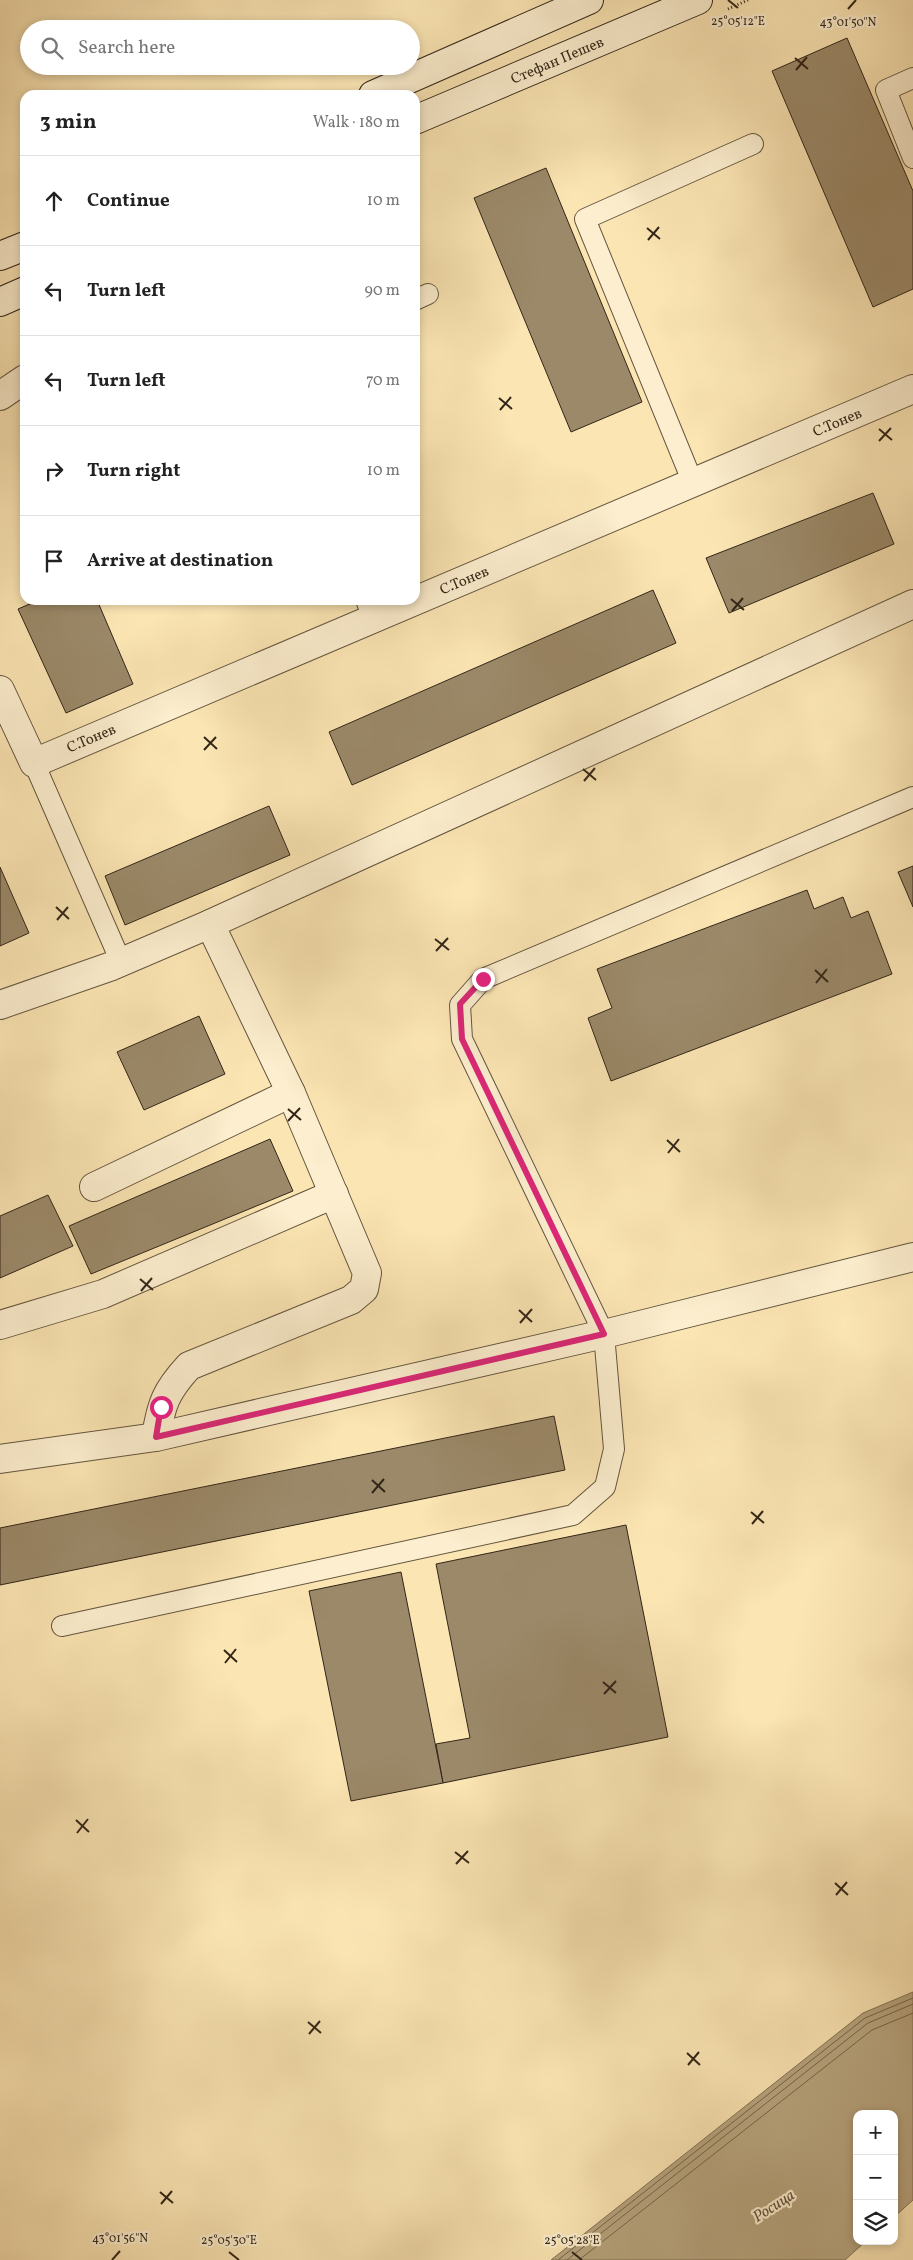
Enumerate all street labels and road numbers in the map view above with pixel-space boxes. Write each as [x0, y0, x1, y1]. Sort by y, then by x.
street label: Стефан Пешев [508, 32, 607, 90]
street label: С.Тонев [810, 404, 865, 443]
street label: С.Тонев [437, 562, 492, 601]
street label: С.Тонев [64, 720, 119, 759]

